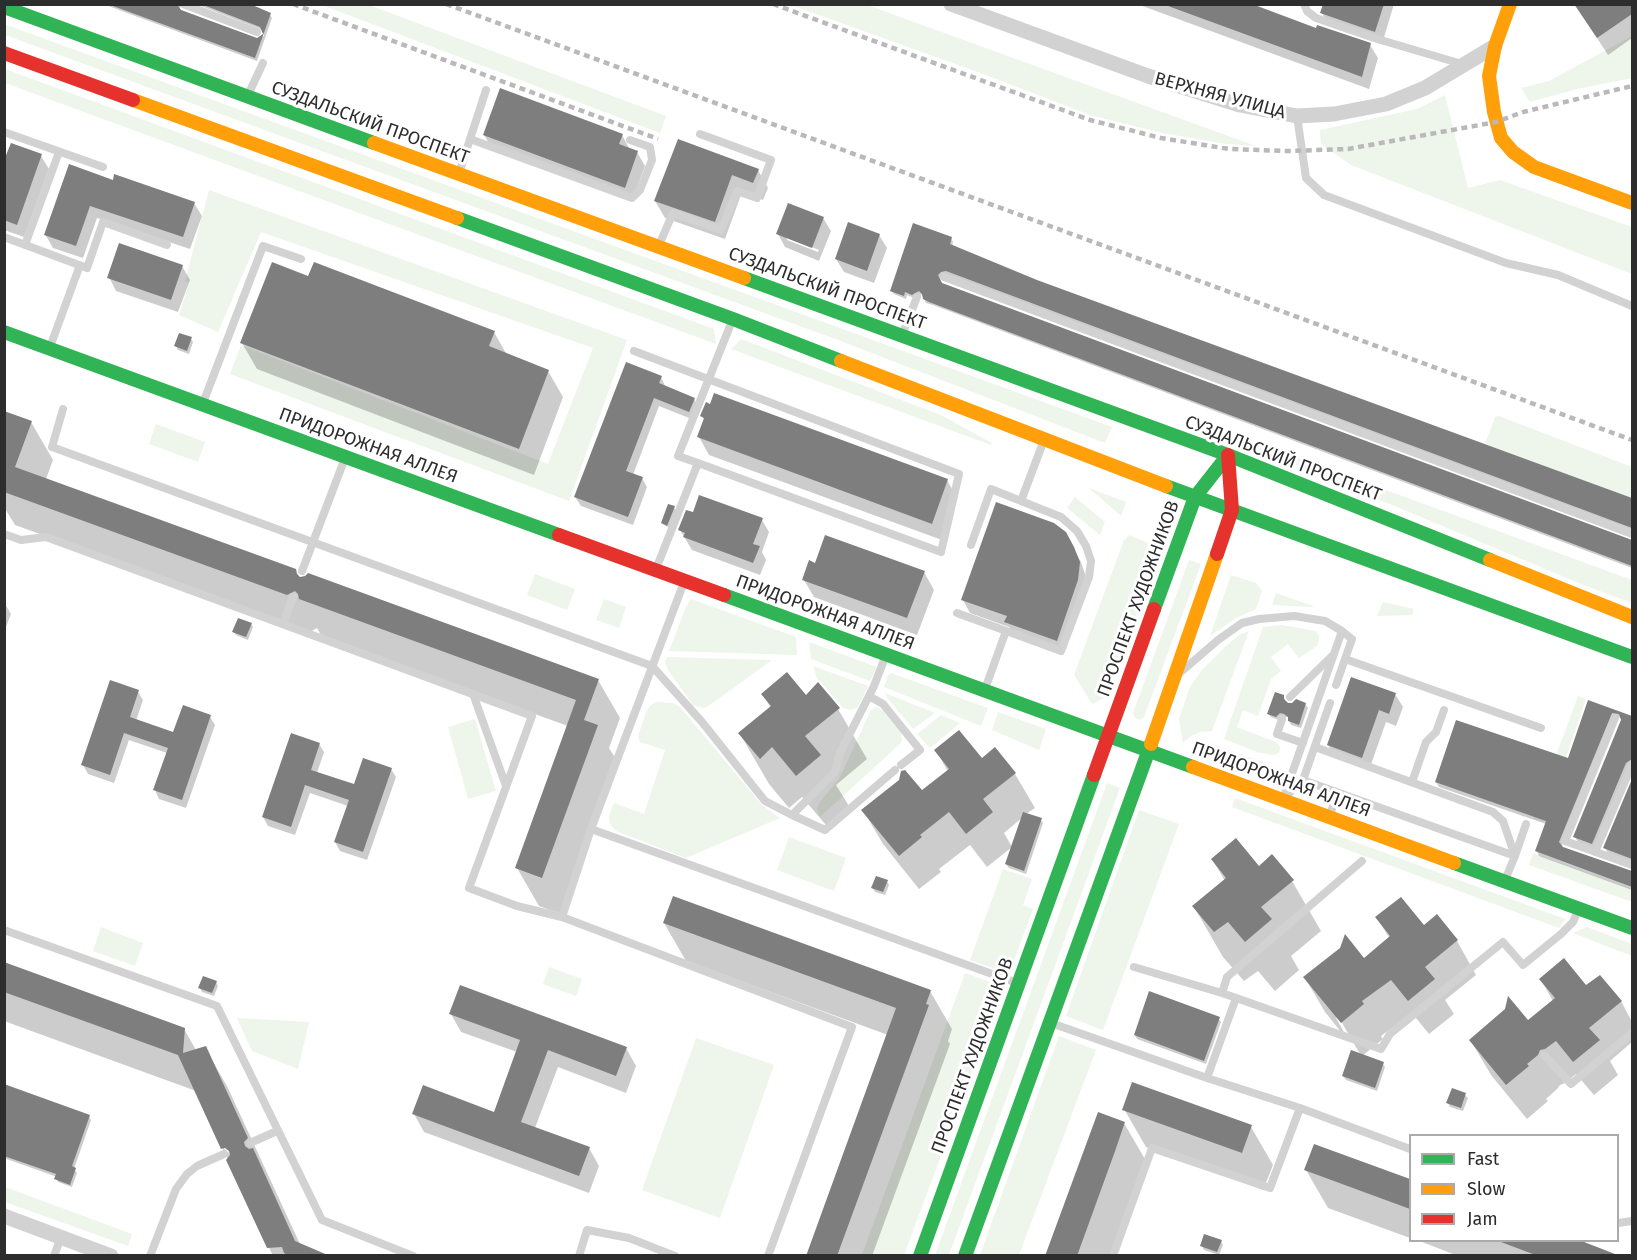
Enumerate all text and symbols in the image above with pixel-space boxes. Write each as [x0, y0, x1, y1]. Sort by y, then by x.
street label: ВЕРХНЯЯ УЛИЦА [1152, 68, 1288, 124]
street label: СУЗДАЛЬСКИЙ ПРОСПЕКТ [268, 77, 472, 169]
street label: СУЗДАЛЬСКИЙ ПРОСПЕКТ [725, 243, 929, 335]
street label: ПРИДОРОЖНАЯ АЛЛЕЯ [276, 404, 460, 488]
street label: СУЗДАЛЬСКИЙ ПРОСПЕКТ [1182, 411, 1384, 507]
street label: ПРОСПЕКТ ХУДОЖНИКОВ [1093, 498, 1185, 700]
street label: ПРИДОРОЖНАЯ АЛЛЕЯ [733, 571, 917, 655]
street label: ПРИДОРОЖНАЯ АЛЛЕЯ [1189, 738, 1373, 822]
street label: ПРОСПЕКТ ХУДОЖНИКОВ [927, 955, 1019, 1157]
legend [1409, 1134, 1619, 1242]
text: Fast [1467, 1148, 1499, 1170]
text: Slow [1467, 1178, 1505, 1200]
text: Jam [1467, 1208, 1498, 1230]

